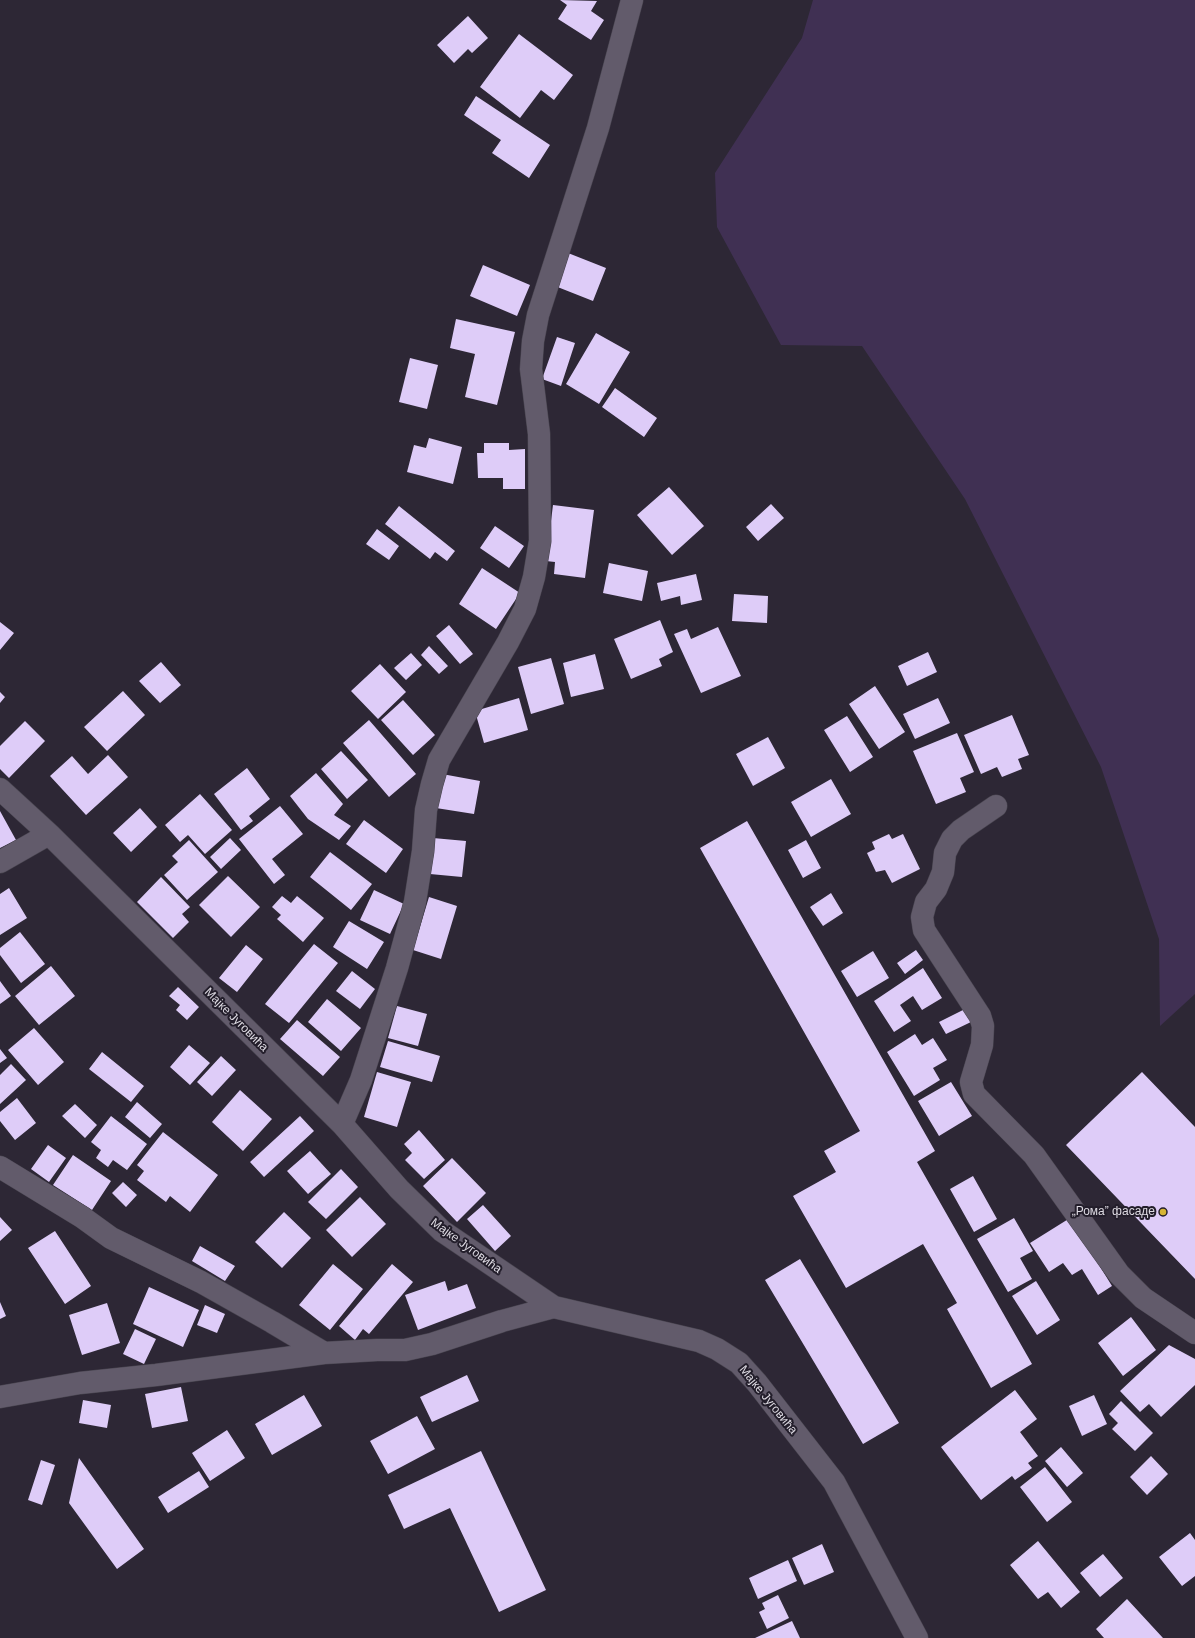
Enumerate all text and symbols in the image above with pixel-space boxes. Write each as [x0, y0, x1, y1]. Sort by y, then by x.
street label: Мајке Југовића [201, 985, 271, 1055]
place label: „Рома” фасаде [1072, 1205, 1155, 1219]
marker: „Рома” фасаде [1158, 1207, 1168, 1217]
street label: Мајке Југовића [428, 1215, 504, 1277]
street label: Мајке Југовића [736, 1363, 800, 1437]

